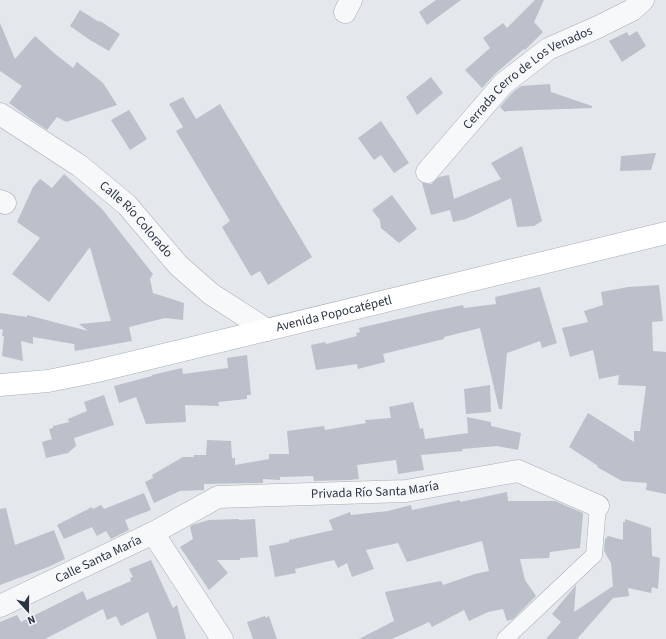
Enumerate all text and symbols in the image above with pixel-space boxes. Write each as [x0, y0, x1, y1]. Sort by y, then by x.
street label: Cerrada Cerro de Los Venados [459, 21, 596, 133]
street label: Calle Río Colorado [96, 177, 177, 261]
street label: Avenida Popocatépetl [274, 291, 394, 336]
street label: Privada Río Santa María [311, 476, 440, 503]
street label: Calle Santa María [52, 531, 145, 587]
north arrow [8, 591, 48, 631]
text: N [25, 612, 38, 628]

